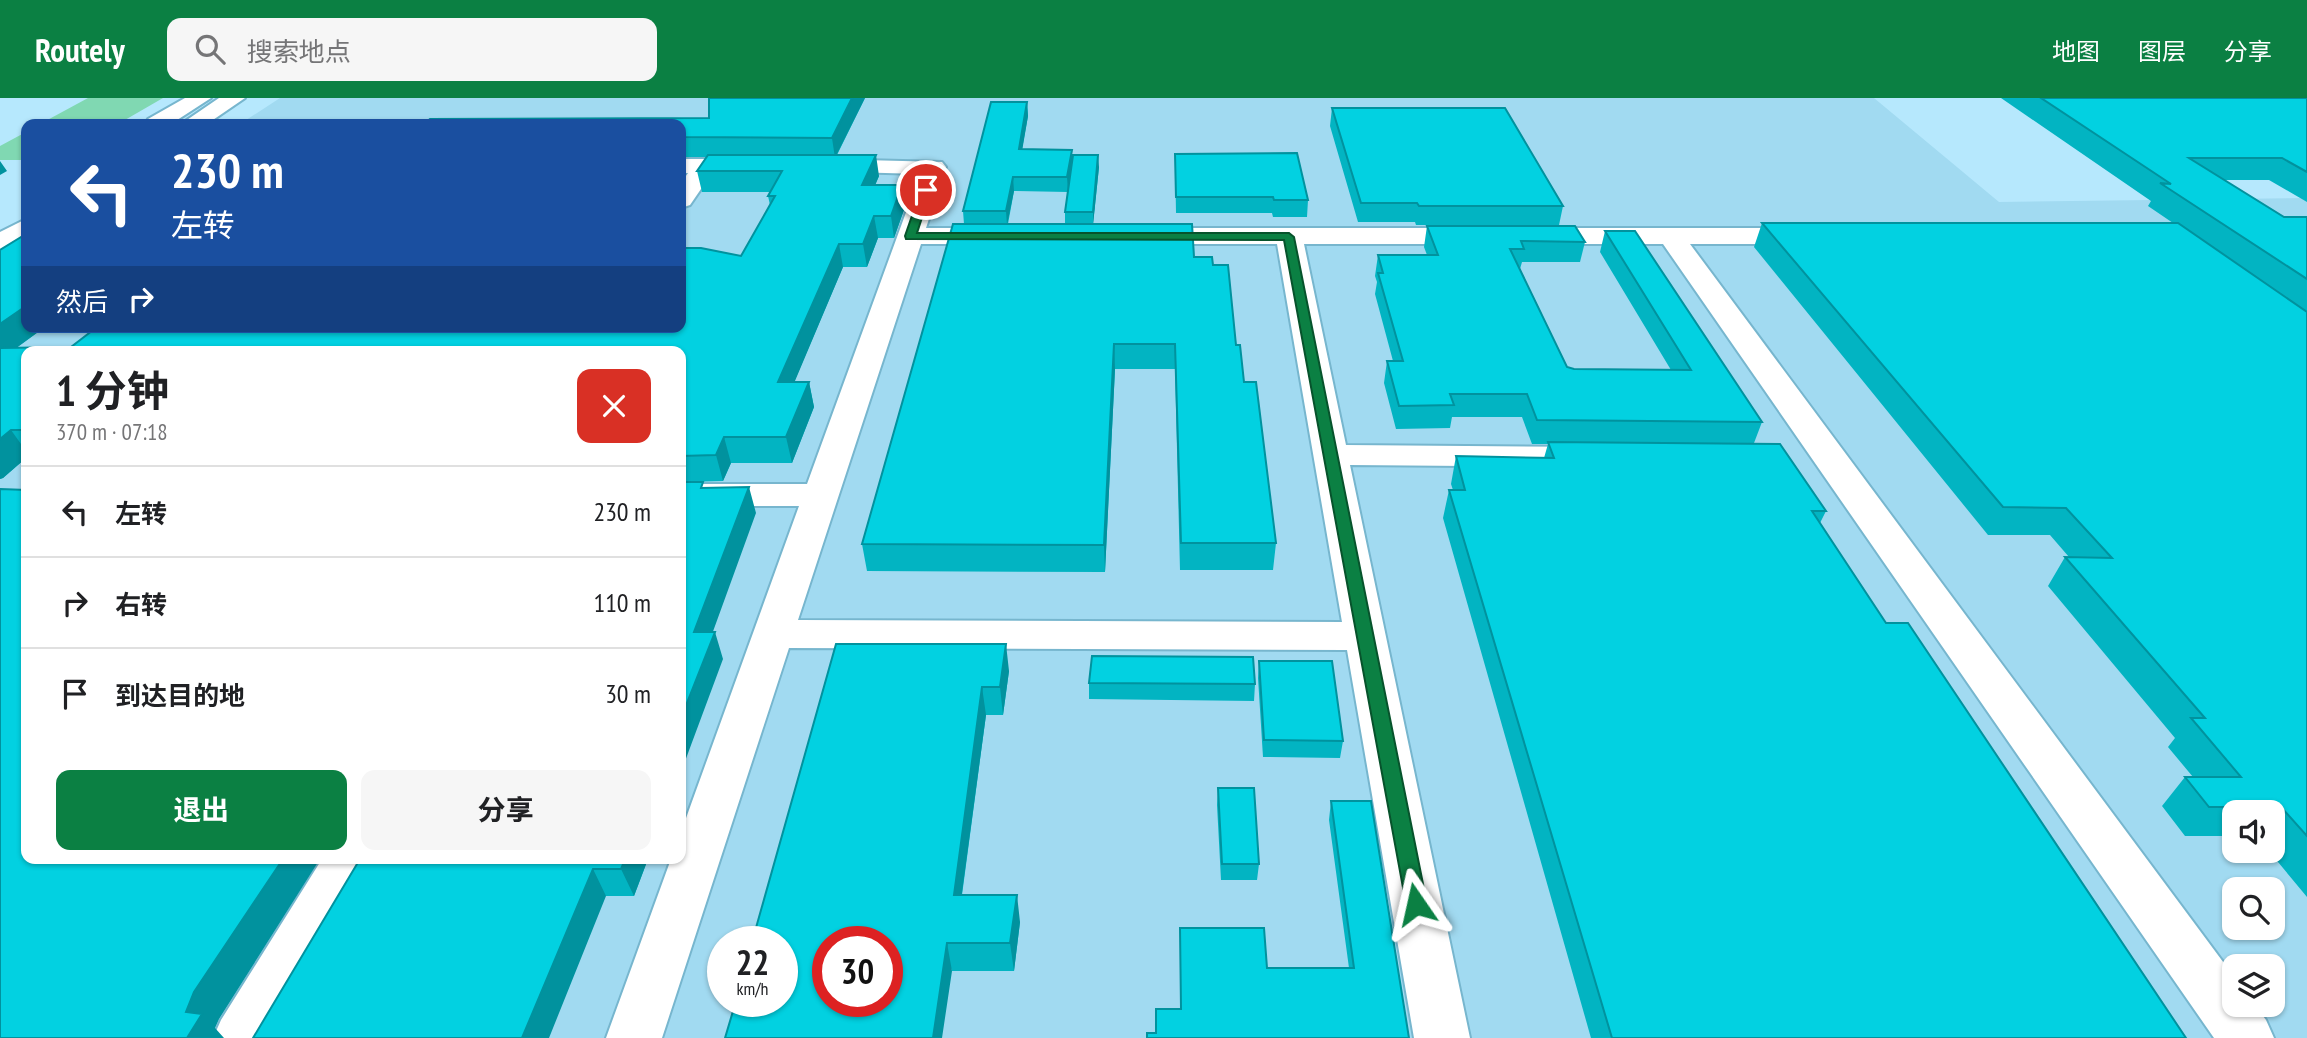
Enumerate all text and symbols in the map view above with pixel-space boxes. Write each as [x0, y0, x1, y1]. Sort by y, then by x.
search box [167, 18, 657, 81]
text: Routely [35, 28, 125, 71]
icon: search [191, 30, 229, 68]
text: 搜索地点 [247, 35, 351, 68]
text: 地图 [2052, 36, 2100, 67]
text: 图层 [2138, 36, 2186, 67]
text: 分享 [2224, 36, 2272, 67]
text: 230 m [171, 138, 284, 202]
icon: left [56, 147, 147, 238]
pin [896, 160, 956, 220]
icon: arrive [907, 171, 945, 209]
text: 左转 [171, 204, 235, 246]
icon: right [122, 280, 160, 318]
text: 然后 [56, 285, 108, 318]
text: 1 分钟 [56, 363, 169, 418]
button: close [577, 369, 651, 443]
text: 370 m · 07:18 [56, 417, 168, 446]
icon: left [56, 493, 94, 531]
text: 230 m [593, 495, 651, 528]
text: 左转 [115, 497, 167, 530]
icon: right [56, 584, 94, 622]
text: 110 m [593, 586, 651, 619]
text: 右转 [115, 588, 167, 621]
icon: arrive [56, 675, 94, 713]
text: 30 m [605, 677, 651, 710]
text: 到达目的地 [115, 679, 245, 712]
button: 退出 [56, 770, 347, 850]
button: 分享 [361, 770, 651, 850]
map controls [2222, 800, 2285, 1017]
button: sound [2222, 800, 2285, 863]
position arrow [1379, 867, 1453, 941]
button: search [2222, 877, 2285, 940]
speed limit sign: 30 [812, 926, 903, 1017]
text: 22 [736, 939, 769, 985]
button: layers [2222, 954, 2285, 1017]
text: km/h [737, 977, 768, 1000]

